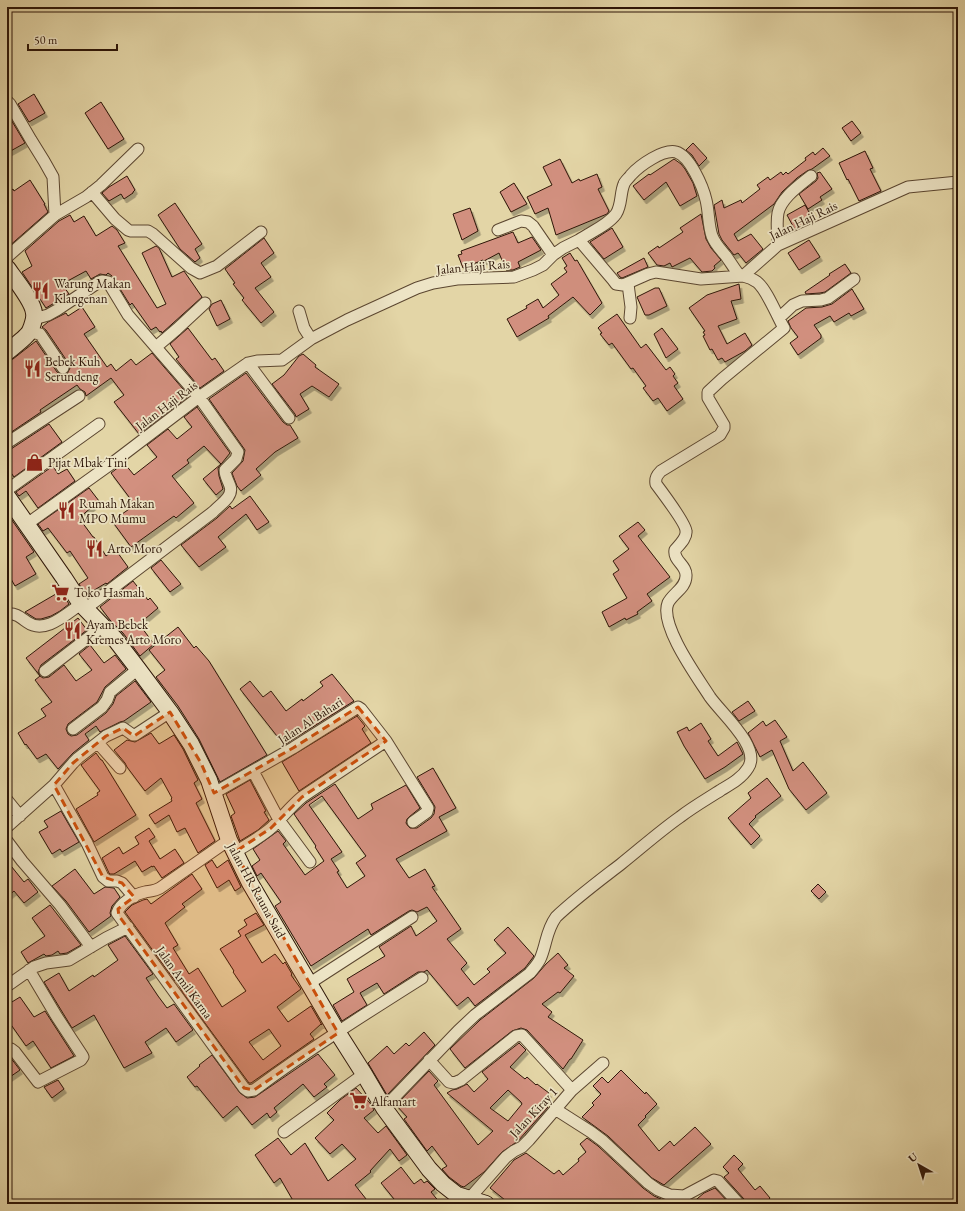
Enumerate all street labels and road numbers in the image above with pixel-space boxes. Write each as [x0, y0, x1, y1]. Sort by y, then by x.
street label: Jalan Haji Rais [766, 197, 840, 245]
street label: Jalan Haji Rais [435, 255, 510, 278]
street label: Jalan Haji Rais [131, 376, 201, 435]
street label: Jalan Al Bahari [274, 693, 346, 748]
street label: Jalan HR Rauna Said [223, 839, 290, 941]
street label: Jalan Amil Karna [152, 942, 217, 1023]
street label: Jalan Kiray 1 [505, 1083, 561, 1142]

